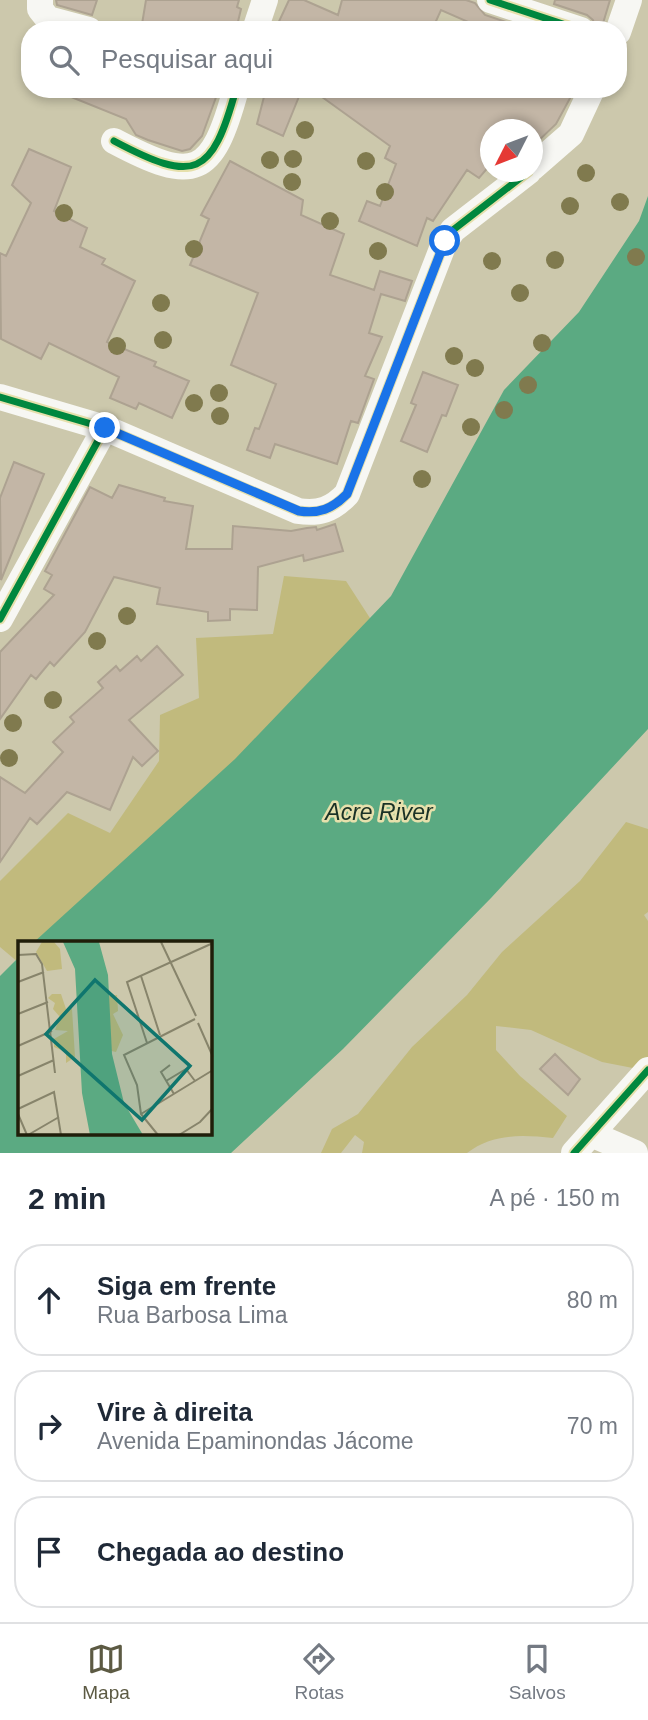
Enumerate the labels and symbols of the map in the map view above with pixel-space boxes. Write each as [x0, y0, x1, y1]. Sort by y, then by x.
north arrow [480, 119, 543, 182]
route start [429, 225, 460, 256]
route end [89, 412, 120, 443]
water label: Acre River [323, 799, 434, 825]
inset map [18, 941, 212, 1136]

